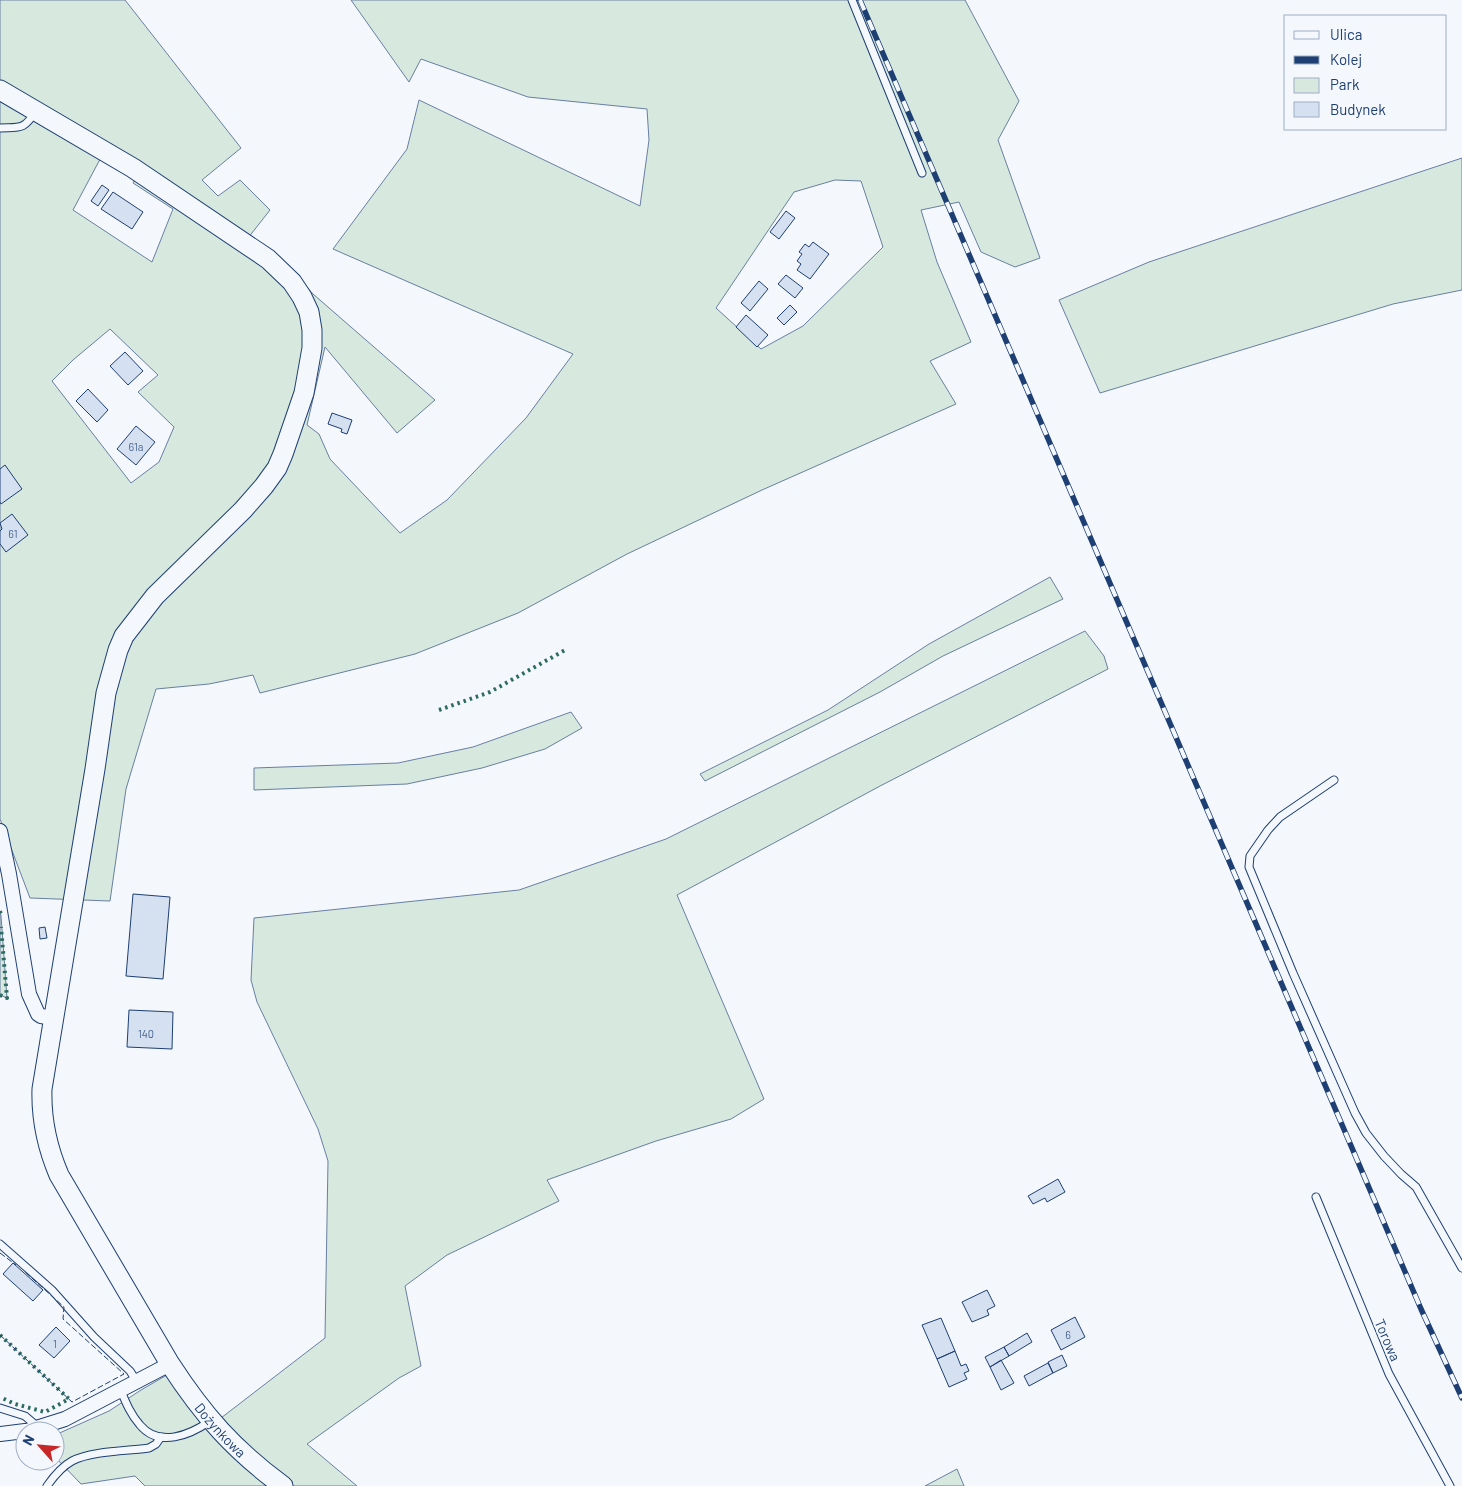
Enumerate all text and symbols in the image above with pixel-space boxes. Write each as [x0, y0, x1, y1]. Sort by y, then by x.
legend [1284, 15, 1447, 130]
text: Ulica [1330, 25, 1362, 43]
text: Kolej [1330, 50, 1362, 68]
text: Park [1330, 75, 1360, 93]
text: Budynek [1330, 100, 1386, 118]
house number: 61a [129, 440, 143, 453]
house number: 61 [8, 527, 18, 540]
house number: 140 [138, 1027, 154, 1040]
street label: Torowa [1372, 1316, 1404, 1364]
house number: 6 [1065, 1328, 1071, 1341]
house number: 1 [53, 1337, 57, 1350]
street label: Dożynkowa [192, 1399, 250, 1460]
north arrow [15, 1421, 65, 1471]
text: N [18, 1432, 38, 1448]

